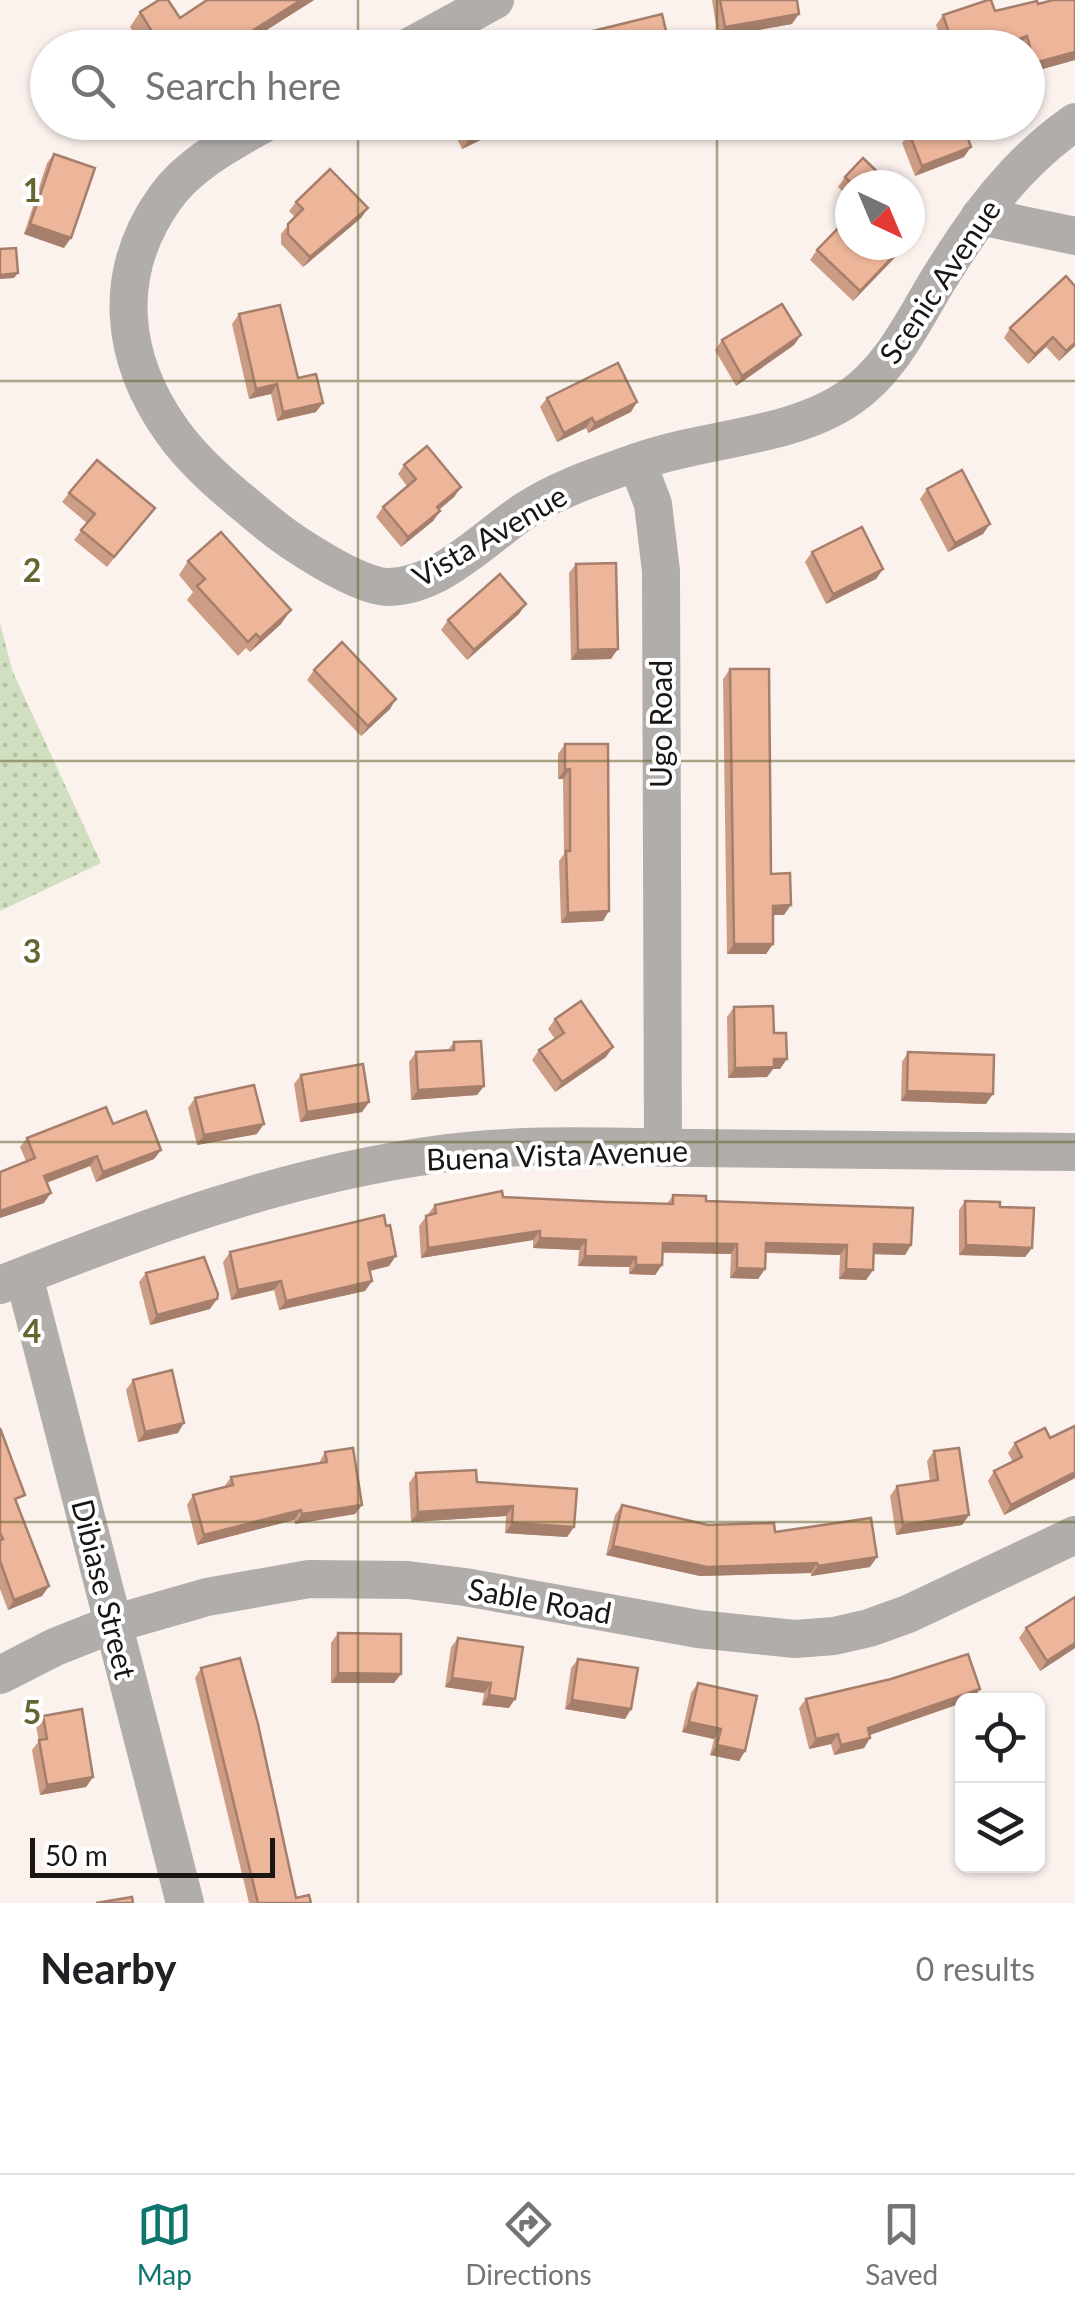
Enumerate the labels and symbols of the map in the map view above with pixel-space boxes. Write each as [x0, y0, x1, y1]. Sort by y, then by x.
text: 1 [23, 170, 41, 209]
north arrow [835, 170, 925, 260]
street label: Scenic Avenue [871, 192, 1007, 370]
street label: Vista Avenue [405, 476, 573, 594]
text: 2 [23, 550, 41, 589]
street label: Ugo Road [642, 660, 678, 788]
text: 3 [23, 931, 41, 970]
street label: Buena Vista Avenue [425, 1131, 689, 1177]
text: 4 [23, 1311, 41, 1350]
street label: Dibiase Street [65, 1495, 145, 1683]
street label: Sable Road [466, 1570, 614, 1630]
text: 5 [23, 1692, 41, 1731]
scale bar [30, 1833, 275, 1878]

